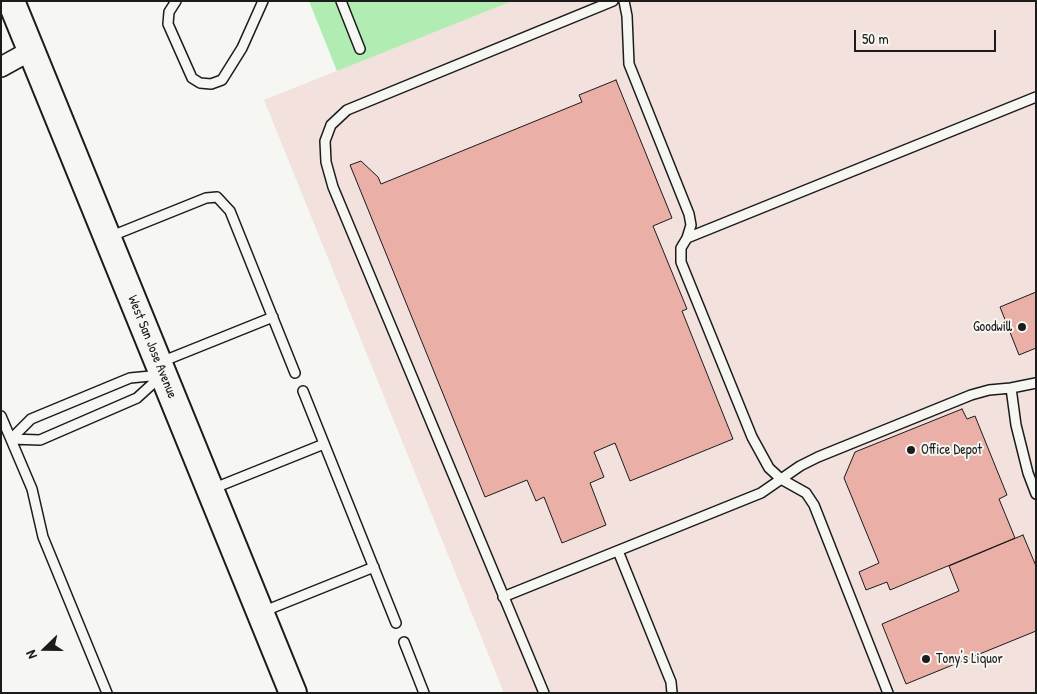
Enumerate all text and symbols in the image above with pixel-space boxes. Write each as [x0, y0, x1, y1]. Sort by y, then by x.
scale bar [857, 20, 1000, 52]
text: 50 m [862, 28, 889, 49]
street label: West San Jose Avenue [124, 293, 180, 401]
place label: Goodwill [973, 319, 1012, 335]
marker: Goodwill [1016, 321, 1028, 333]
place label: Office Depot [921, 442, 982, 458]
marker: Office Depot [905, 444, 917, 456]
north arrow [20, 624, 70, 674]
text: N [20, 648, 41, 662]
place label: Tony's Liquor [936, 651, 1003, 667]
marker: Tony's Liquor [920, 653, 932, 665]

